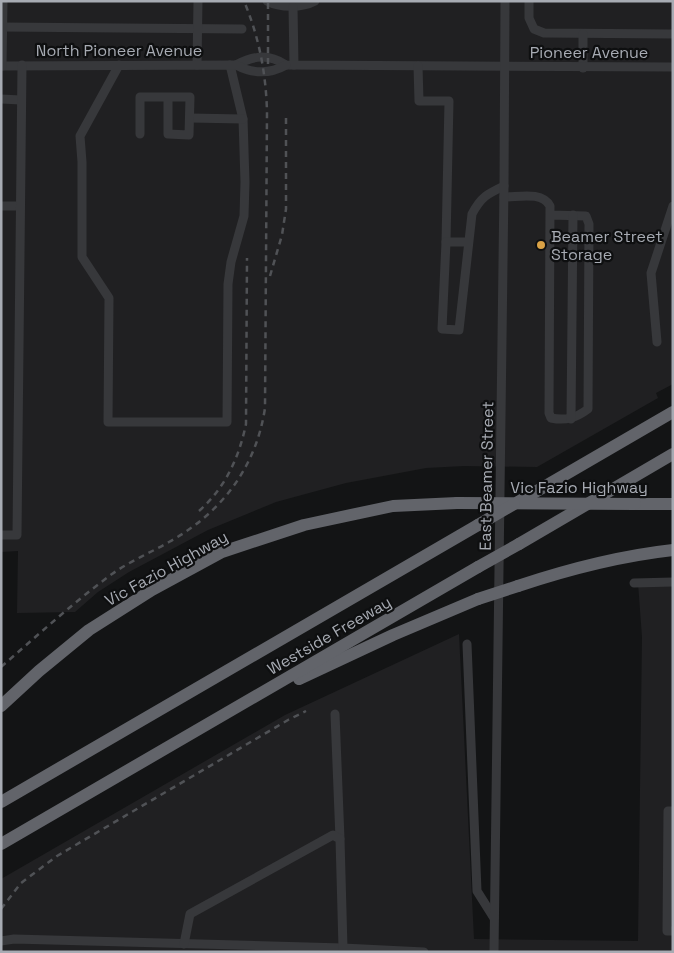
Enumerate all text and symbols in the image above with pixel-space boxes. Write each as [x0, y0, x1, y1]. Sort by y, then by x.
street label: North Pioneer Avenue [36, 40, 202, 61]
street label: Pioneer Avenue [530, 42, 648, 63]
place label: Beamer Street Storage [551, 226, 663, 265]
marker: Beamer Street Storage [535, 239, 547, 251]
street label: East Beamer Street [475, 401, 498, 551]
street label: Vic Fazio Highway [510, 477, 648, 498]
street label: Vic Fazio Highway [101, 526, 231, 611]
street label: Westside Freeway [263, 591, 395, 679]

